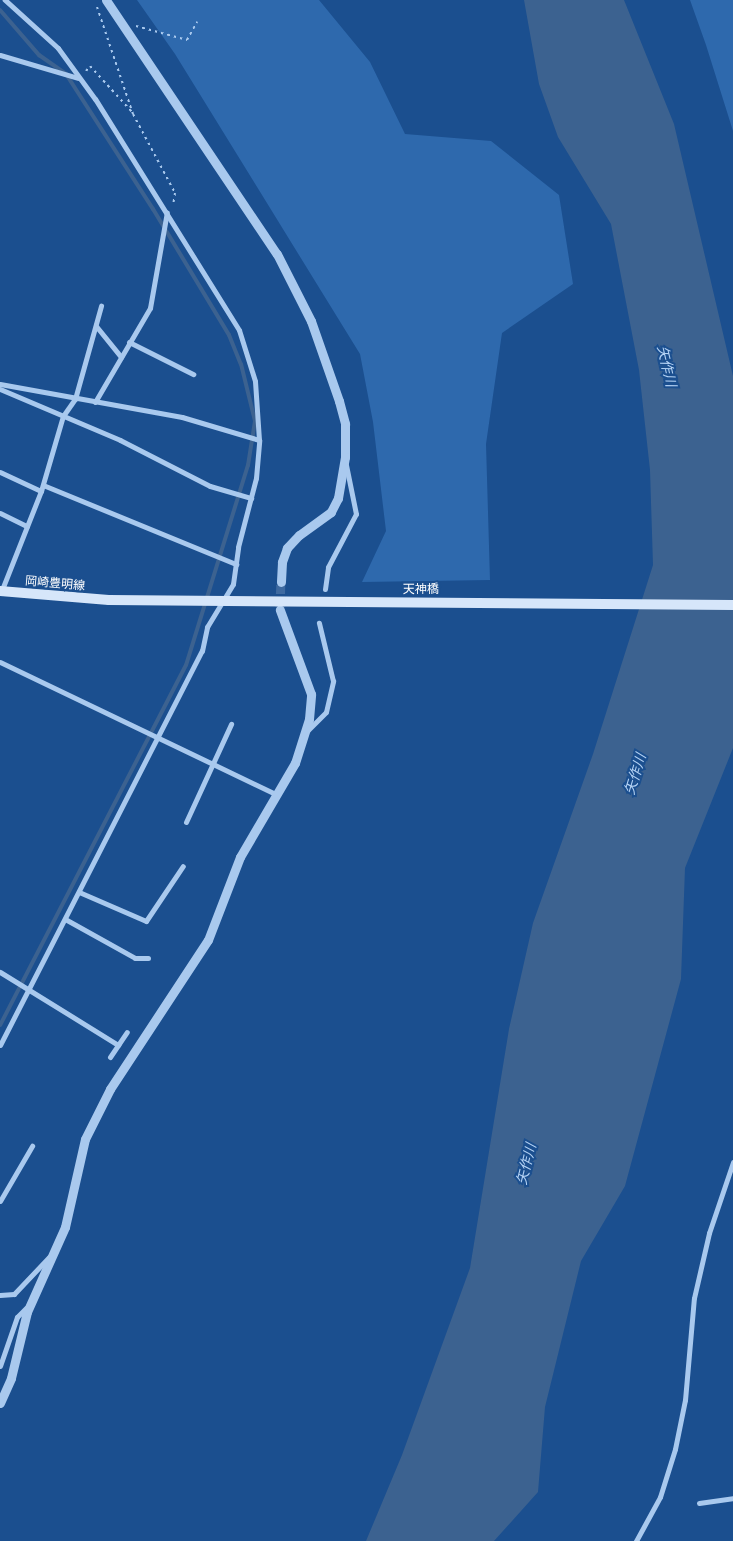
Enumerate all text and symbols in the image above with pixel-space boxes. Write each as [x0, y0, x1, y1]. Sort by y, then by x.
water label: 矢作川 [654, 344, 680, 388]
street label: 岡崎豊明線 [24, 574, 86, 594]
street label: 天神橋 [403, 583, 439, 597]
water label: 矢作川 [621, 751, 649, 797]
water label: 矢作川 [513, 1142, 539, 1186]

